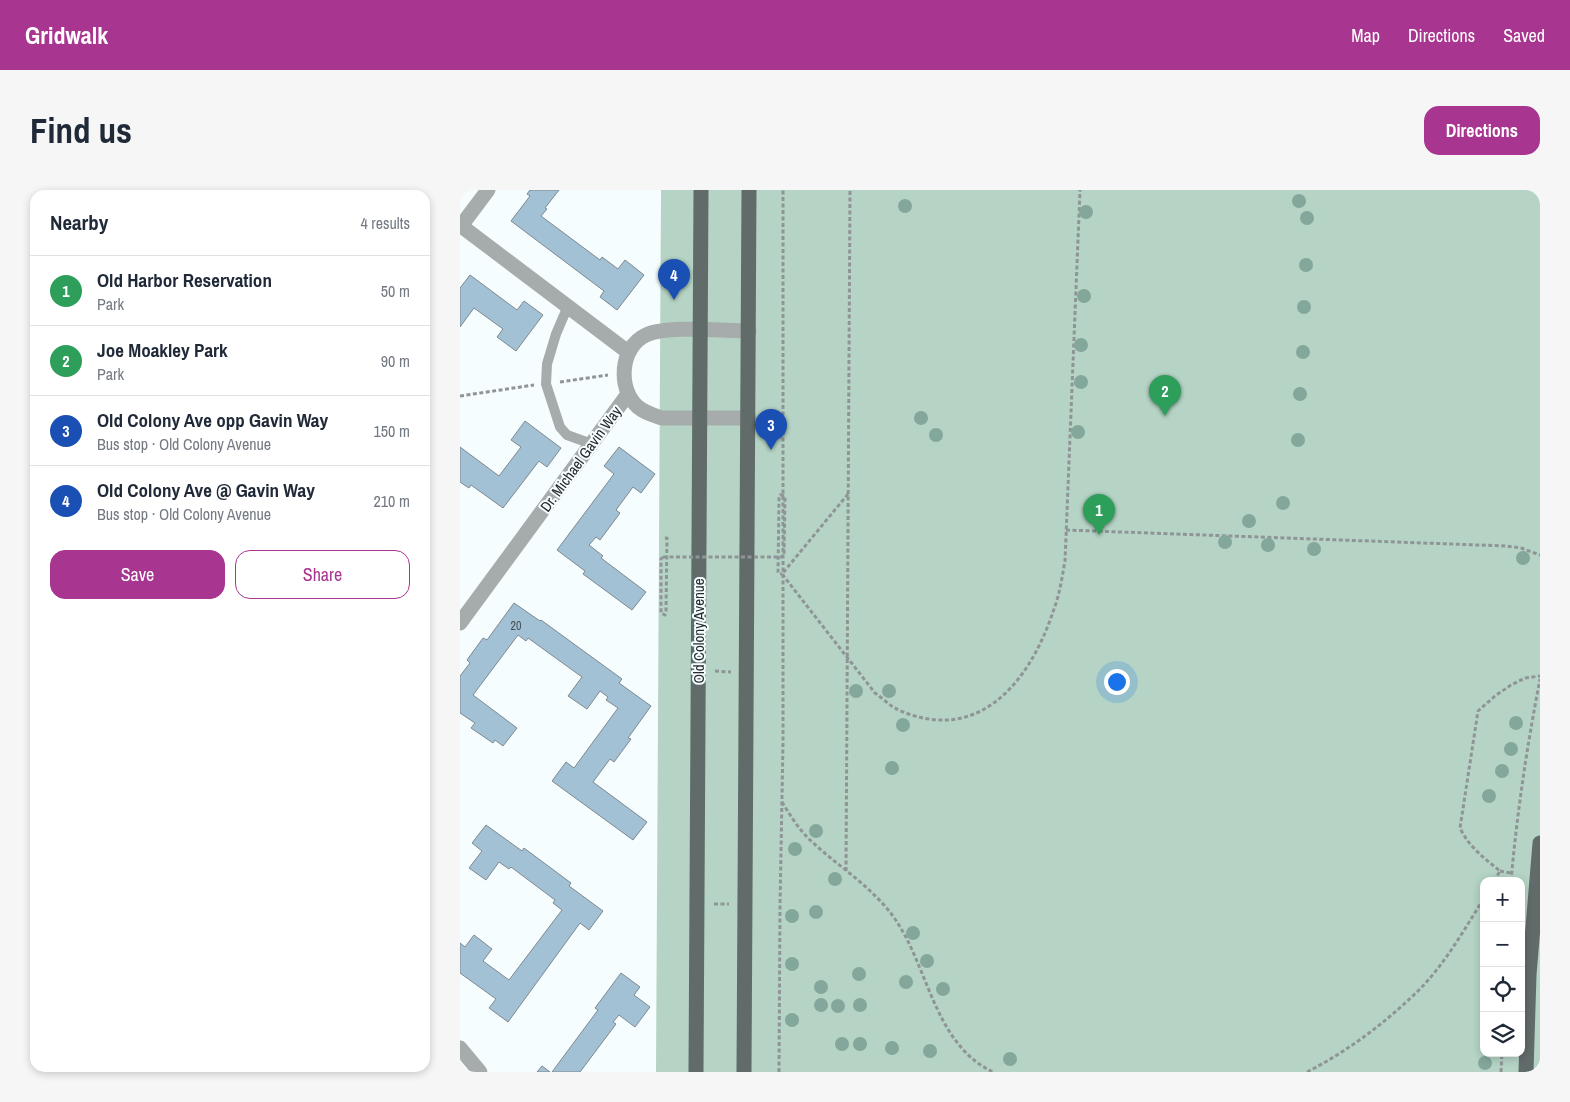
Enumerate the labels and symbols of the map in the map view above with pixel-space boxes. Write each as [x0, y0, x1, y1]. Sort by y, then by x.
pin: 4 [658, 259, 690, 300]
pin: 2 [1149, 375, 1181, 416]
street label: Dr. Michael Gavin Way [535, 401, 627, 516]
pin: 3 [755, 409, 787, 450]
pin: 1 [1083, 494, 1115, 535]
street label: Old Colony Avenue [688, 578, 709, 684]
house number: 20 [511, 618, 521, 634]
your location [1104, 669, 1130, 695]

